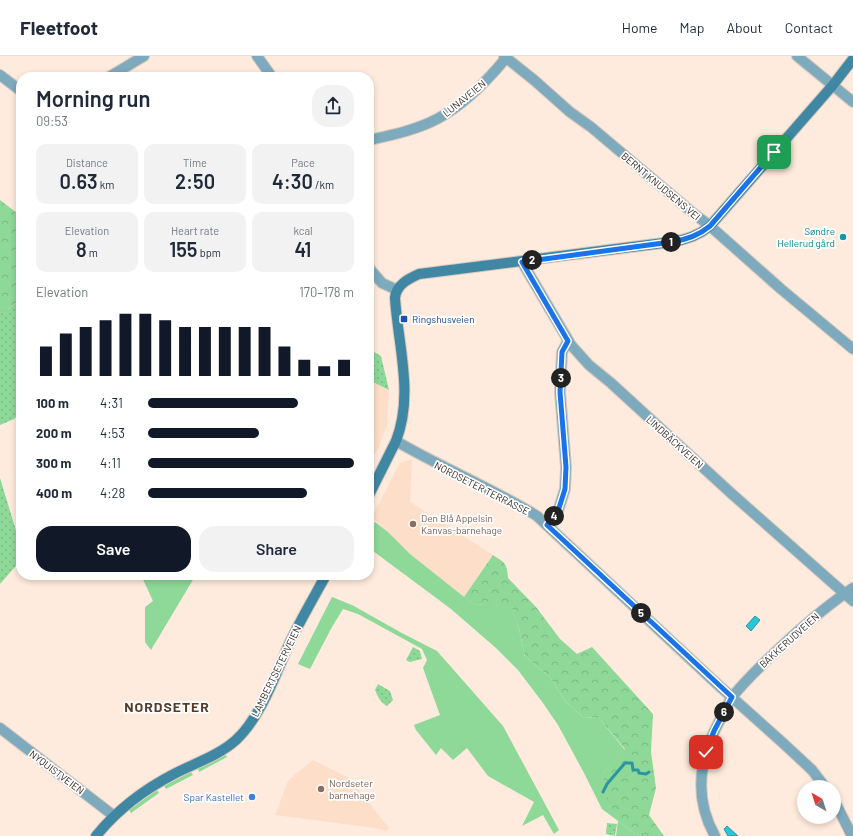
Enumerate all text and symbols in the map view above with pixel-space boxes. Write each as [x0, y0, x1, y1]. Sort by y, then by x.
text: Fleetfoot [20, 16, 98, 39]
text: Home [622, 19, 658, 36]
text: Map [680, 19, 704, 36]
text: About [726, 19, 763, 36]
text: Contact [785, 19, 833, 36]
street label: LUNAVEIEN [440, 77, 488, 119]
text: Morning run [36, 85, 150, 111]
button: share [312, 85, 354, 127]
text: 09:53 [36, 113, 68, 129]
pin [757, 135, 791, 169]
icon: arrive [763, 141, 785, 163]
street label: BERNT KNUDSENS VEI [619, 149, 703, 223]
text: Distance [66, 156, 108, 169]
text: Time [183, 156, 207, 169]
text: Pace [291, 156, 315, 169]
text: 0.63 [60, 169, 98, 193]
text: 2:50 [175, 169, 215, 193]
text: 4:30 [272, 169, 313, 193]
text: km [98, 178, 114, 191]
text: /km [313, 178, 334, 191]
text: Elevation [65, 224, 109, 237]
text: Heart rate [171, 224, 219, 237]
text: kcal [293, 224, 313, 237]
place label: Søndre Hellerud gård [777, 225, 835, 249]
pin: 1 [661, 232, 681, 252]
marker: Søndre Hellerud gård [838, 232, 848, 242]
text: 1 [669, 235, 673, 248]
text: 8 [76, 237, 87, 261]
text: 155 [169, 237, 197, 261]
text: 41 [295, 237, 311, 261]
text: m [87, 246, 98, 259]
text: bpm [197, 246, 221, 259]
pin: 2 [522, 250, 542, 270]
text: 2 [529, 253, 535, 266]
text: Elevation [36, 284, 88, 300]
text: 170–178 m [299, 284, 354, 300]
place label: Ringshusveien [412, 313, 475, 325]
marker: Ringshusveien [399, 314, 409, 324]
pin: 3 [551, 368, 571, 388]
text: 3 [558, 371, 564, 384]
text: 100 m [36, 395, 69, 411]
text: 4:31 [100, 395, 123, 411]
street label: LINDBÄCKVEIEN [644, 413, 706, 471]
text: 200 m [36, 425, 72, 441]
text: 4:53 [100, 425, 125, 441]
text: 300 m [36, 455, 71, 471]
text: 4:11 [100, 455, 121, 471]
street label: NORDSETER TERRASSE [433, 459, 531, 517]
text: 400 m [36, 485, 72, 501]
text: 4:28 [100, 485, 125, 501]
pin: 4 [544, 506, 564, 526]
text: 4 [551, 509, 557, 522]
place label: Den Blå Appelsin Kanvas-barnehage [421, 512, 502, 536]
marker: Den Blå Appelsin Kanvas-barnehage [408, 519, 418, 529]
button: Save [36, 526, 191, 572]
button: Share [199, 526, 354, 572]
pin: 5 [631, 603, 651, 623]
text: 5 [638, 606, 644, 619]
street label: BAKKERUDVEIEN [757, 610, 821, 670]
street label: LAMBERTSETERVEIEN [249, 623, 303, 719]
district label: NORDSETER [124, 698, 210, 715]
pin: 6 [714, 702, 734, 722]
text: 6 [721, 705, 727, 718]
pin [689, 735, 723, 769]
icon: check [695, 741, 717, 763]
street label: NYQUISTVEIEN [27, 747, 87, 797]
place label: Nordseter barnehage [329, 777, 375, 801]
north arrow [797, 780, 841, 824]
map controls [797, 780, 841, 824]
marker: Nordseter barnehage [316, 784, 326, 794]
place label: Spar Kastellet [184, 791, 244, 803]
marker: Spar Kastellet [247, 792, 257, 802]

